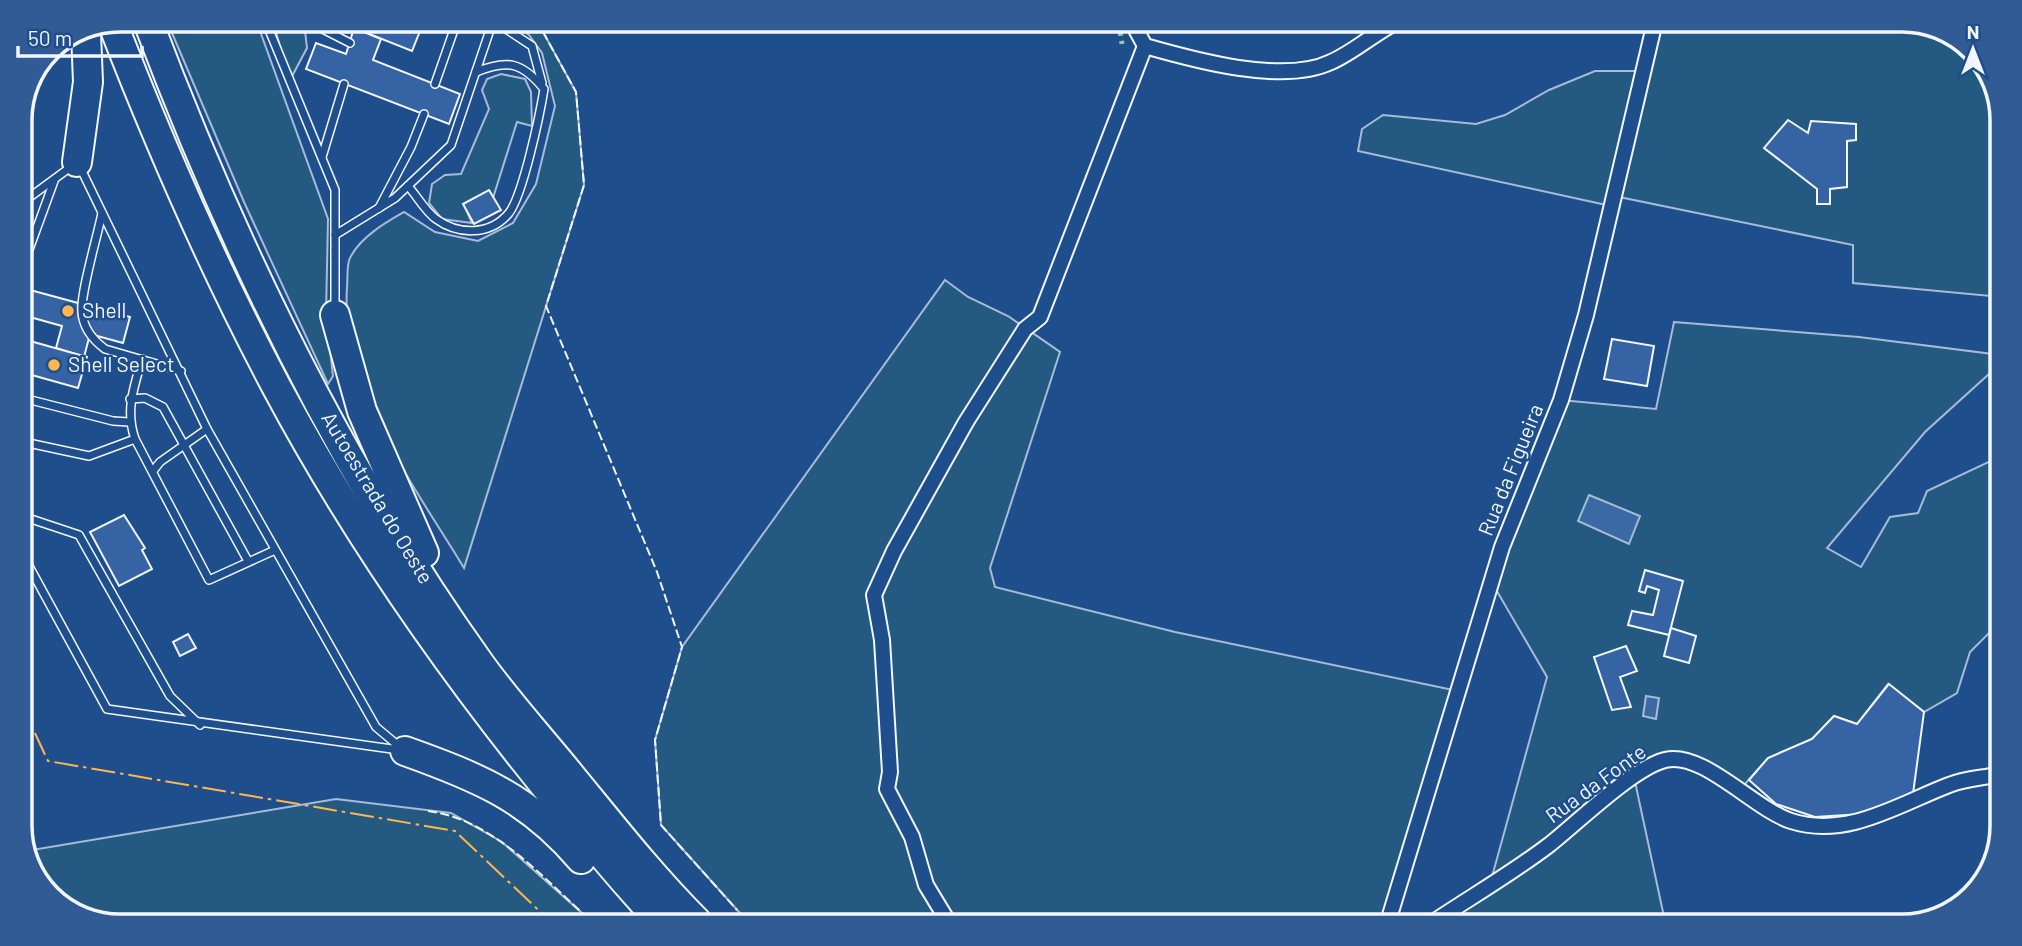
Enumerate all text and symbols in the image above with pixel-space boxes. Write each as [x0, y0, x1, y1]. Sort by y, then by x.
scale bar [18, 14, 142, 58]
north arrow [1938, 14, 2008, 84]
text: N [1967, 20, 1979, 43]
text: 50 m [28, 25, 72, 50]
place label: Shell [82, 297, 126, 322]
marker: Shell [60, 303, 76, 319]
place label: Shell Select [68, 351, 175, 376]
marker: Shell Select [46, 357, 62, 373]
street label: Rua da Figueira [1472, 400, 1547, 539]
street label: Autoestrada do Oeste [317, 407, 439, 588]
street label: Rua da Fonte [1540, 738, 1650, 828]

